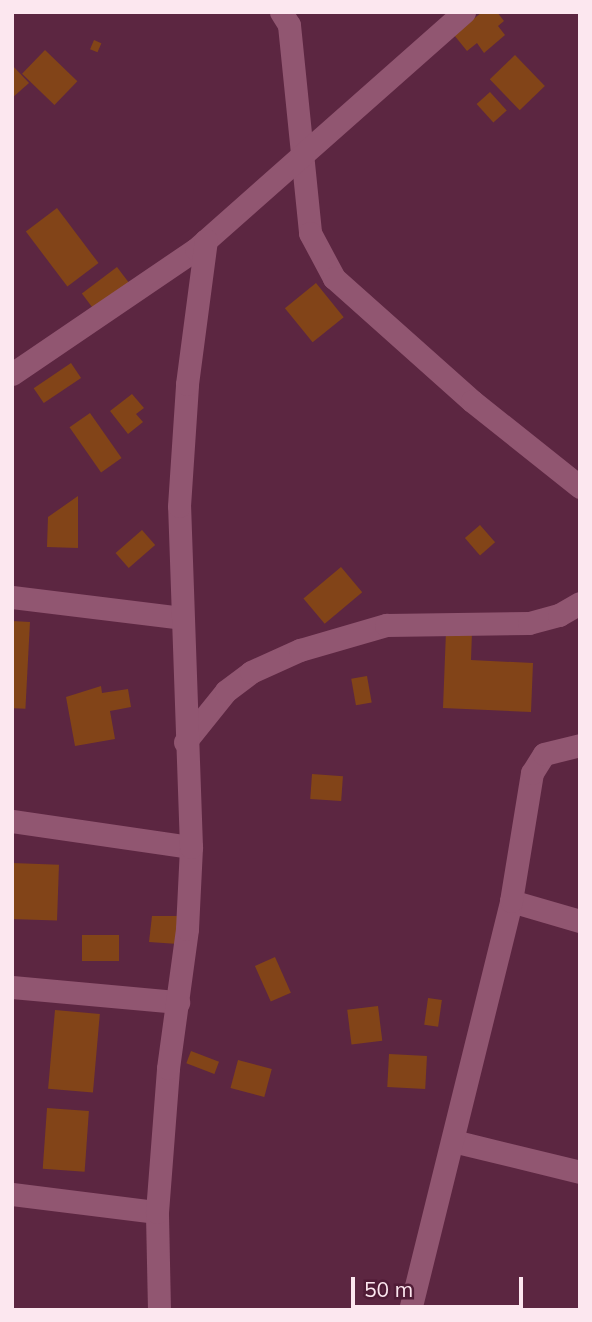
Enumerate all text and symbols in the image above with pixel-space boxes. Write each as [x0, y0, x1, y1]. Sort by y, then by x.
scale bar [354, 1262, 526, 1306]
text: 50 m [364, 1276, 413, 1302]

